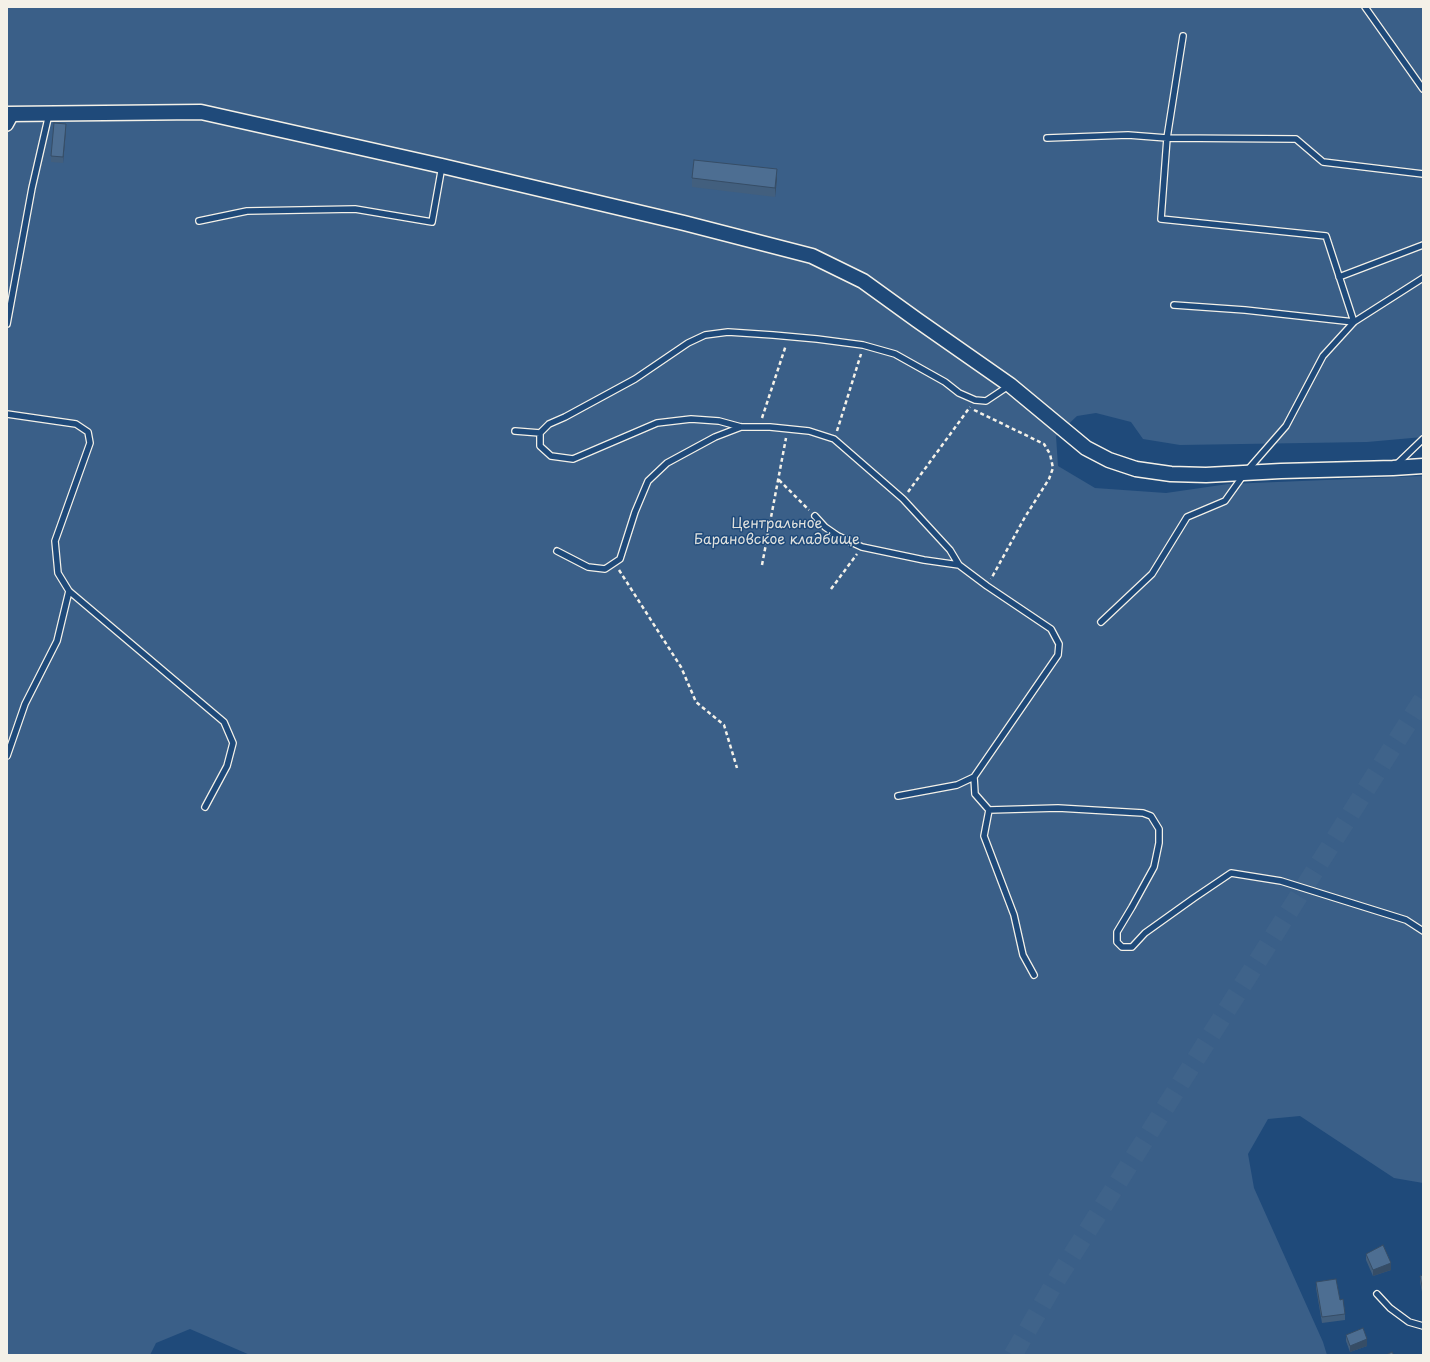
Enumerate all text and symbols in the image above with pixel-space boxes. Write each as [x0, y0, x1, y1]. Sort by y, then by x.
park label: Центральное Барановское кладбище [694, 516, 860, 548]

